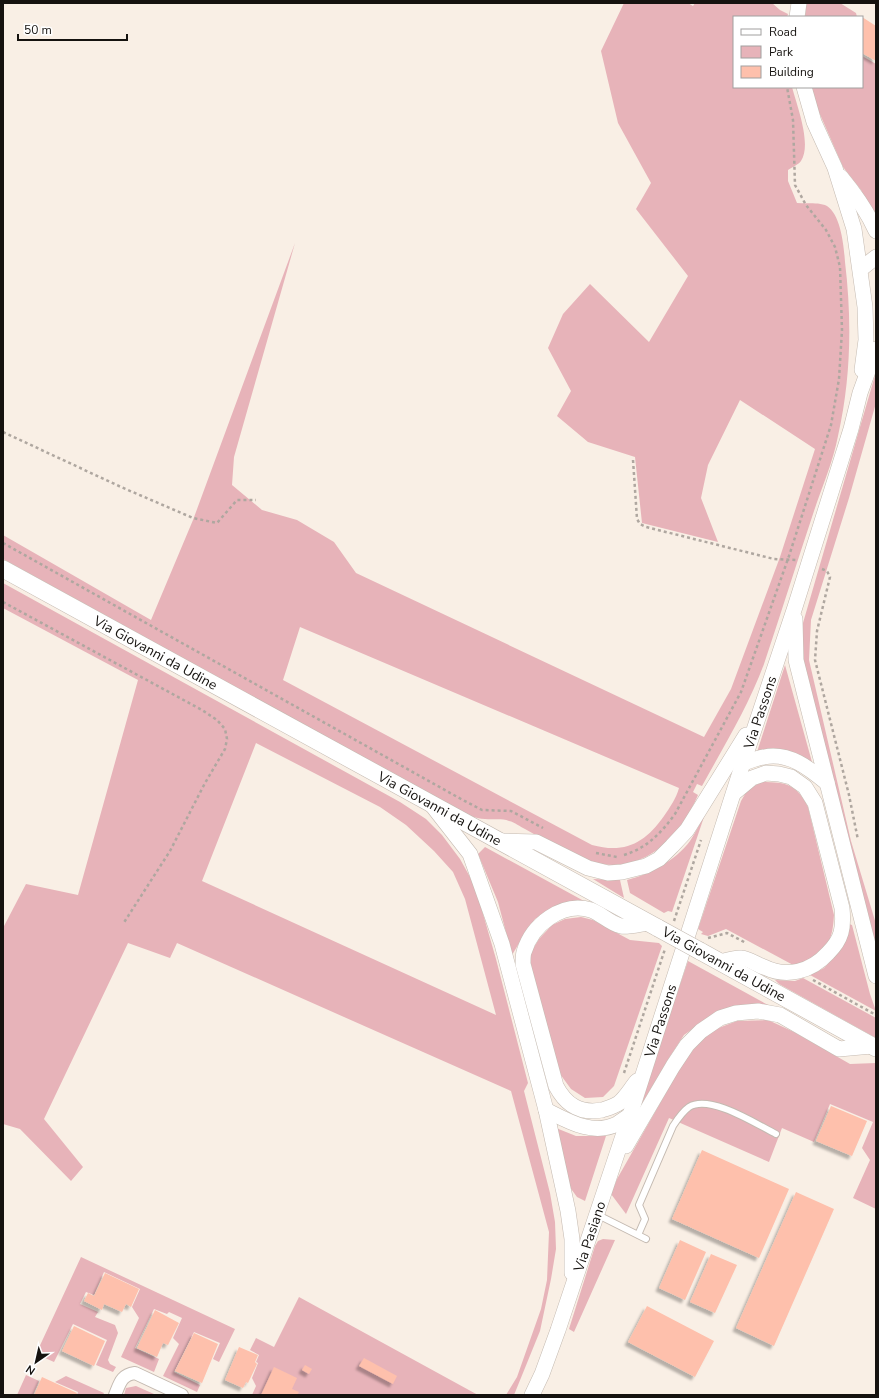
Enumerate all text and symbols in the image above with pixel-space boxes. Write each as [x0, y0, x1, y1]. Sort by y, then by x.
scale bar [18, 16, 127, 42]
legend [733, 16, 863, 88]
text: 50 m [24, 22, 52, 38]
text: Road [769, 24, 797, 40]
text: Park [769, 44, 794, 60]
text: Building [769, 64, 814, 80]
street label: Via Giovanni da Udine [89, 611, 221, 695]
street label: Via Passons [739, 673, 781, 752]
street label: Via Giovanni da Udine [373, 767, 505, 850]
street label: Via Giovanni da Udine [658, 922, 789, 1006]
street label: Via Passons [640, 981, 682, 1061]
street label: Via Pasiano [569, 1199, 611, 1275]
north arrow [16, 1342, 56, 1382]
text: N [23, 1361, 38, 1378]

